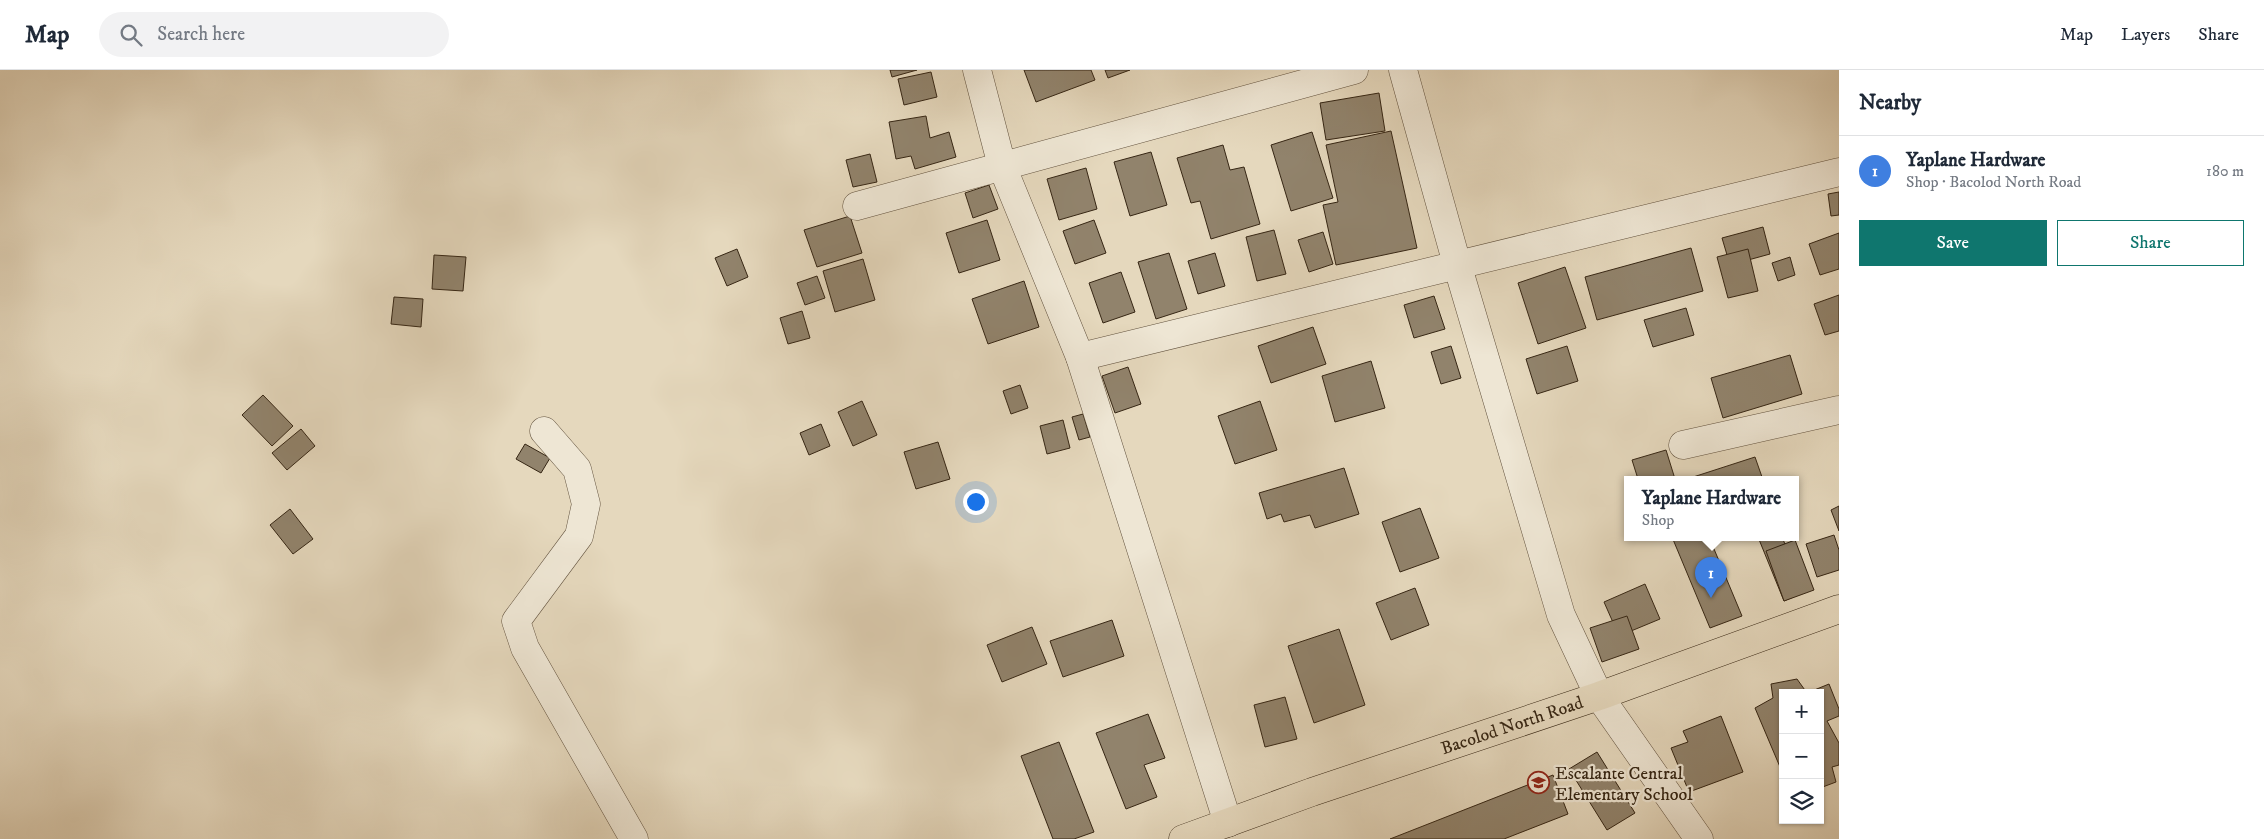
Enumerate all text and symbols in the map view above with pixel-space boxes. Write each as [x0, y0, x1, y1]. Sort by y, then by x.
search box [99, 12, 449, 57]
text: Map [25, 20, 69, 50]
icon: search [117, 21, 145, 49]
text: Search here [157, 23, 245, 46]
text: Map [2060, 24, 2093, 46]
text: Layers [2121, 24, 2170, 46]
text: Share [2198, 24, 2239, 46]
text: Nearby [1859, 90, 1921, 116]
text: Yaplane Hardware [1906, 149, 2045, 172]
text: 1 [1872, 161, 1878, 181]
text: 180 m [2206, 161, 2244, 181]
text: Shop · Bacolod North Road [1906, 172, 2081, 192]
button: Save [1859, 220, 2047, 266]
button: Share [2057, 220, 2244, 266]
popup [1624, 476, 1799, 541]
text: Yaplane Hardware [1642, 487, 1781, 510]
your location [963, 489, 989, 515]
text: Shop [1642, 510, 1674, 530]
pin: 1 [1695, 557, 1727, 598]
map controls [1779, 689, 1824, 824]
button: + [1779, 689, 1824, 734]
street label: Bacolod North Road [1438, 692, 1586, 760]
button: − [1779, 734, 1824, 779]
place label: Escalante Central Elementary School [1555, 763, 1693, 806]
school or university icon: Escalante Central Elementary School [1527, 771, 1551, 795]
button: layers [1779, 779, 1824, 824]

